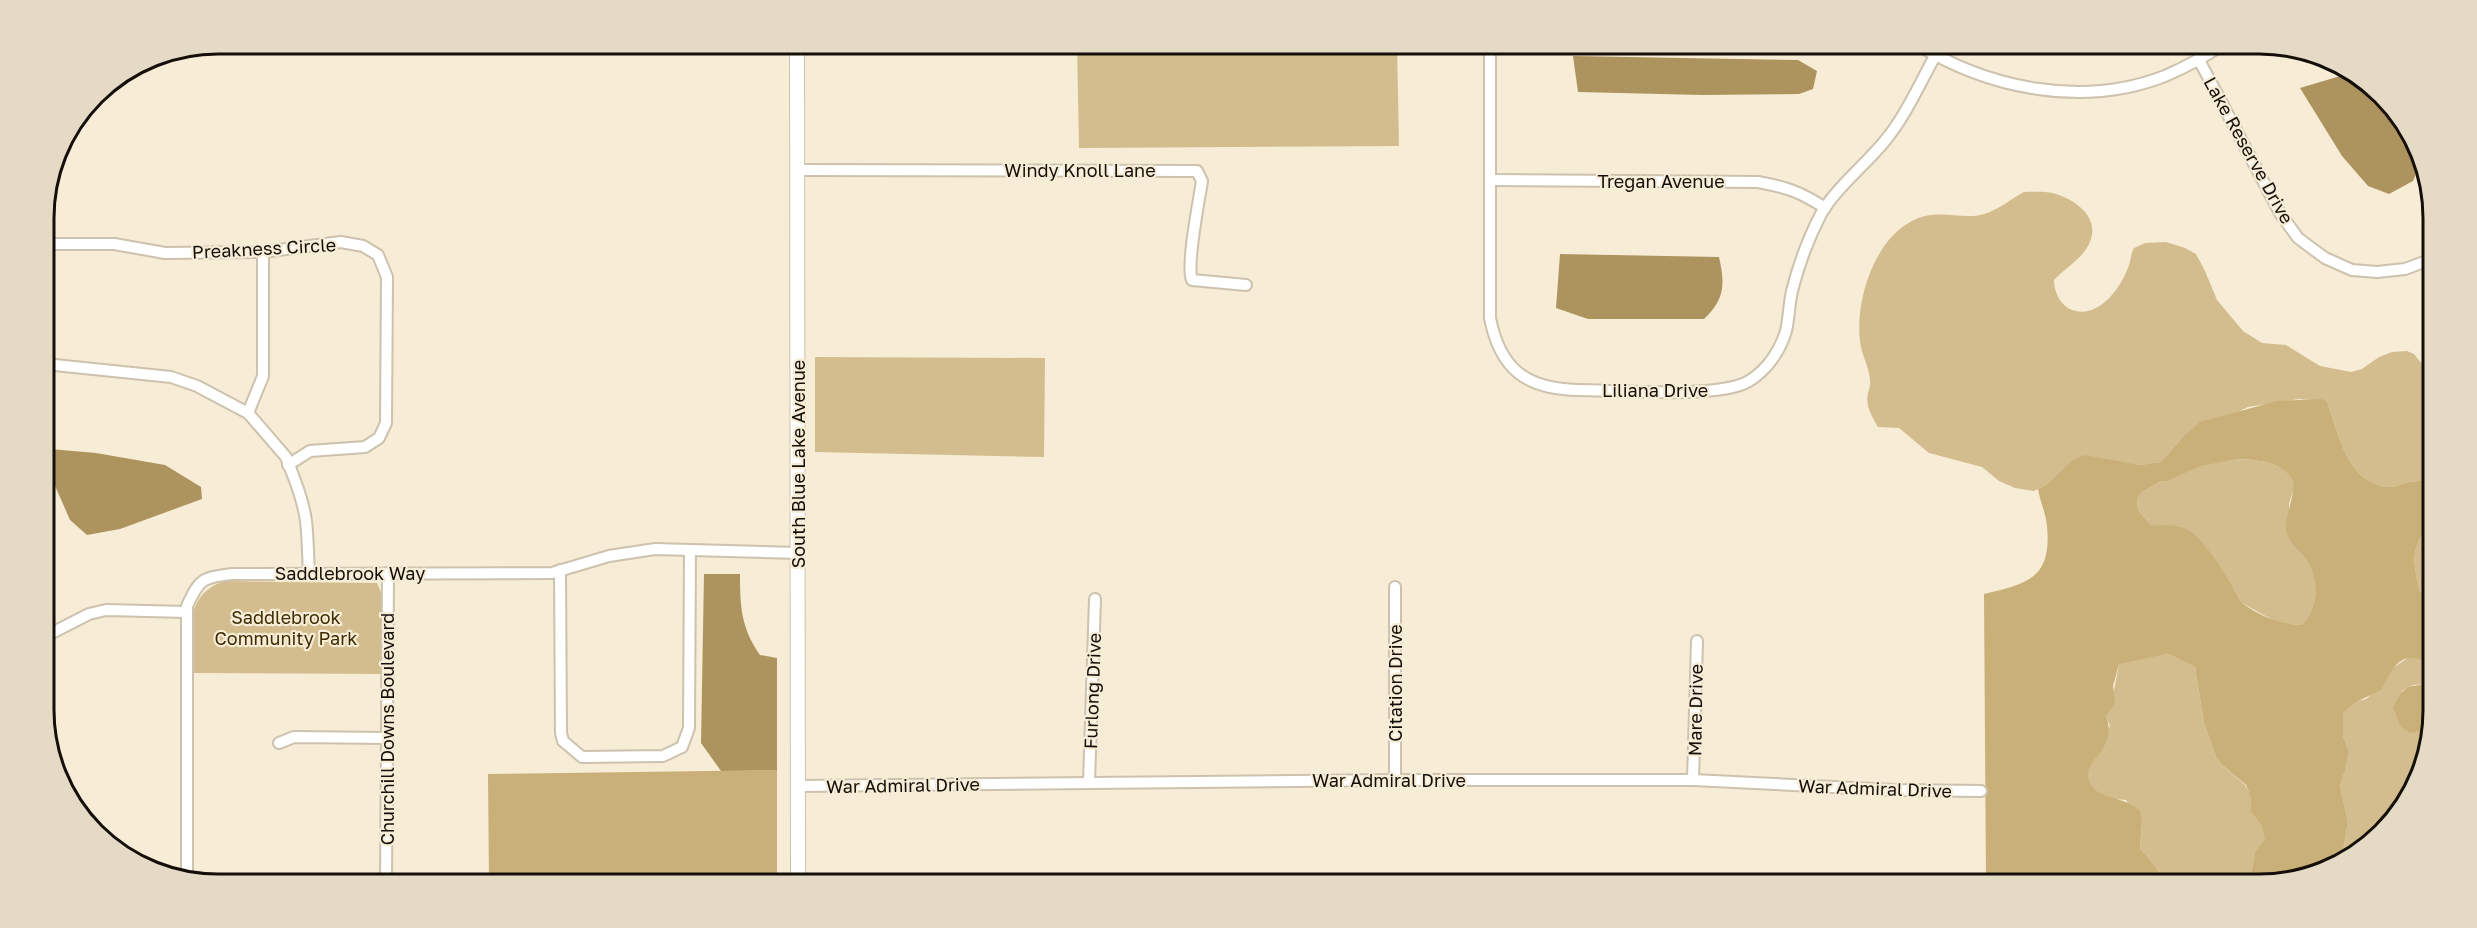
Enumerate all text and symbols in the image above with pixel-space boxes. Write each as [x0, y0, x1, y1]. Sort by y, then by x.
street label: Lake Reserve Drive [2199, 73, 2299, 227]
street label: Windy Knoll Lane [1004, 159, 1156, 181]
street label: Tregan Avenue [1597, 170, 1725, 192]
street label: Preakness Circle [191, 233, 337, 263]
street label: South Blue Lake Avenue [787, 360, 809, 568]
street label: Liliana Drive [1602, 379, 1708, 401]
street label: Saddlebrook Way [275, 562, 425, 584]
park label: Saddlebrook Community Park [215, 606, 357, 649]
street label: Churchill Downs Boulevard [376, 613, 398, 845]
street label: Citation Drive [1384, 624, 1406, 742]
street label: Furlong Drive [1079, 633, 1105, 749]
street label: Mare Drive [1683, 664, 1707, 756]
street label: War Admiral Drive [1312, 769, 1466, 791]
street label: War Admiral Drive [826, 773, 980, 797]
street label: War Admiral Drive [1798, 774, 1952, 802]

